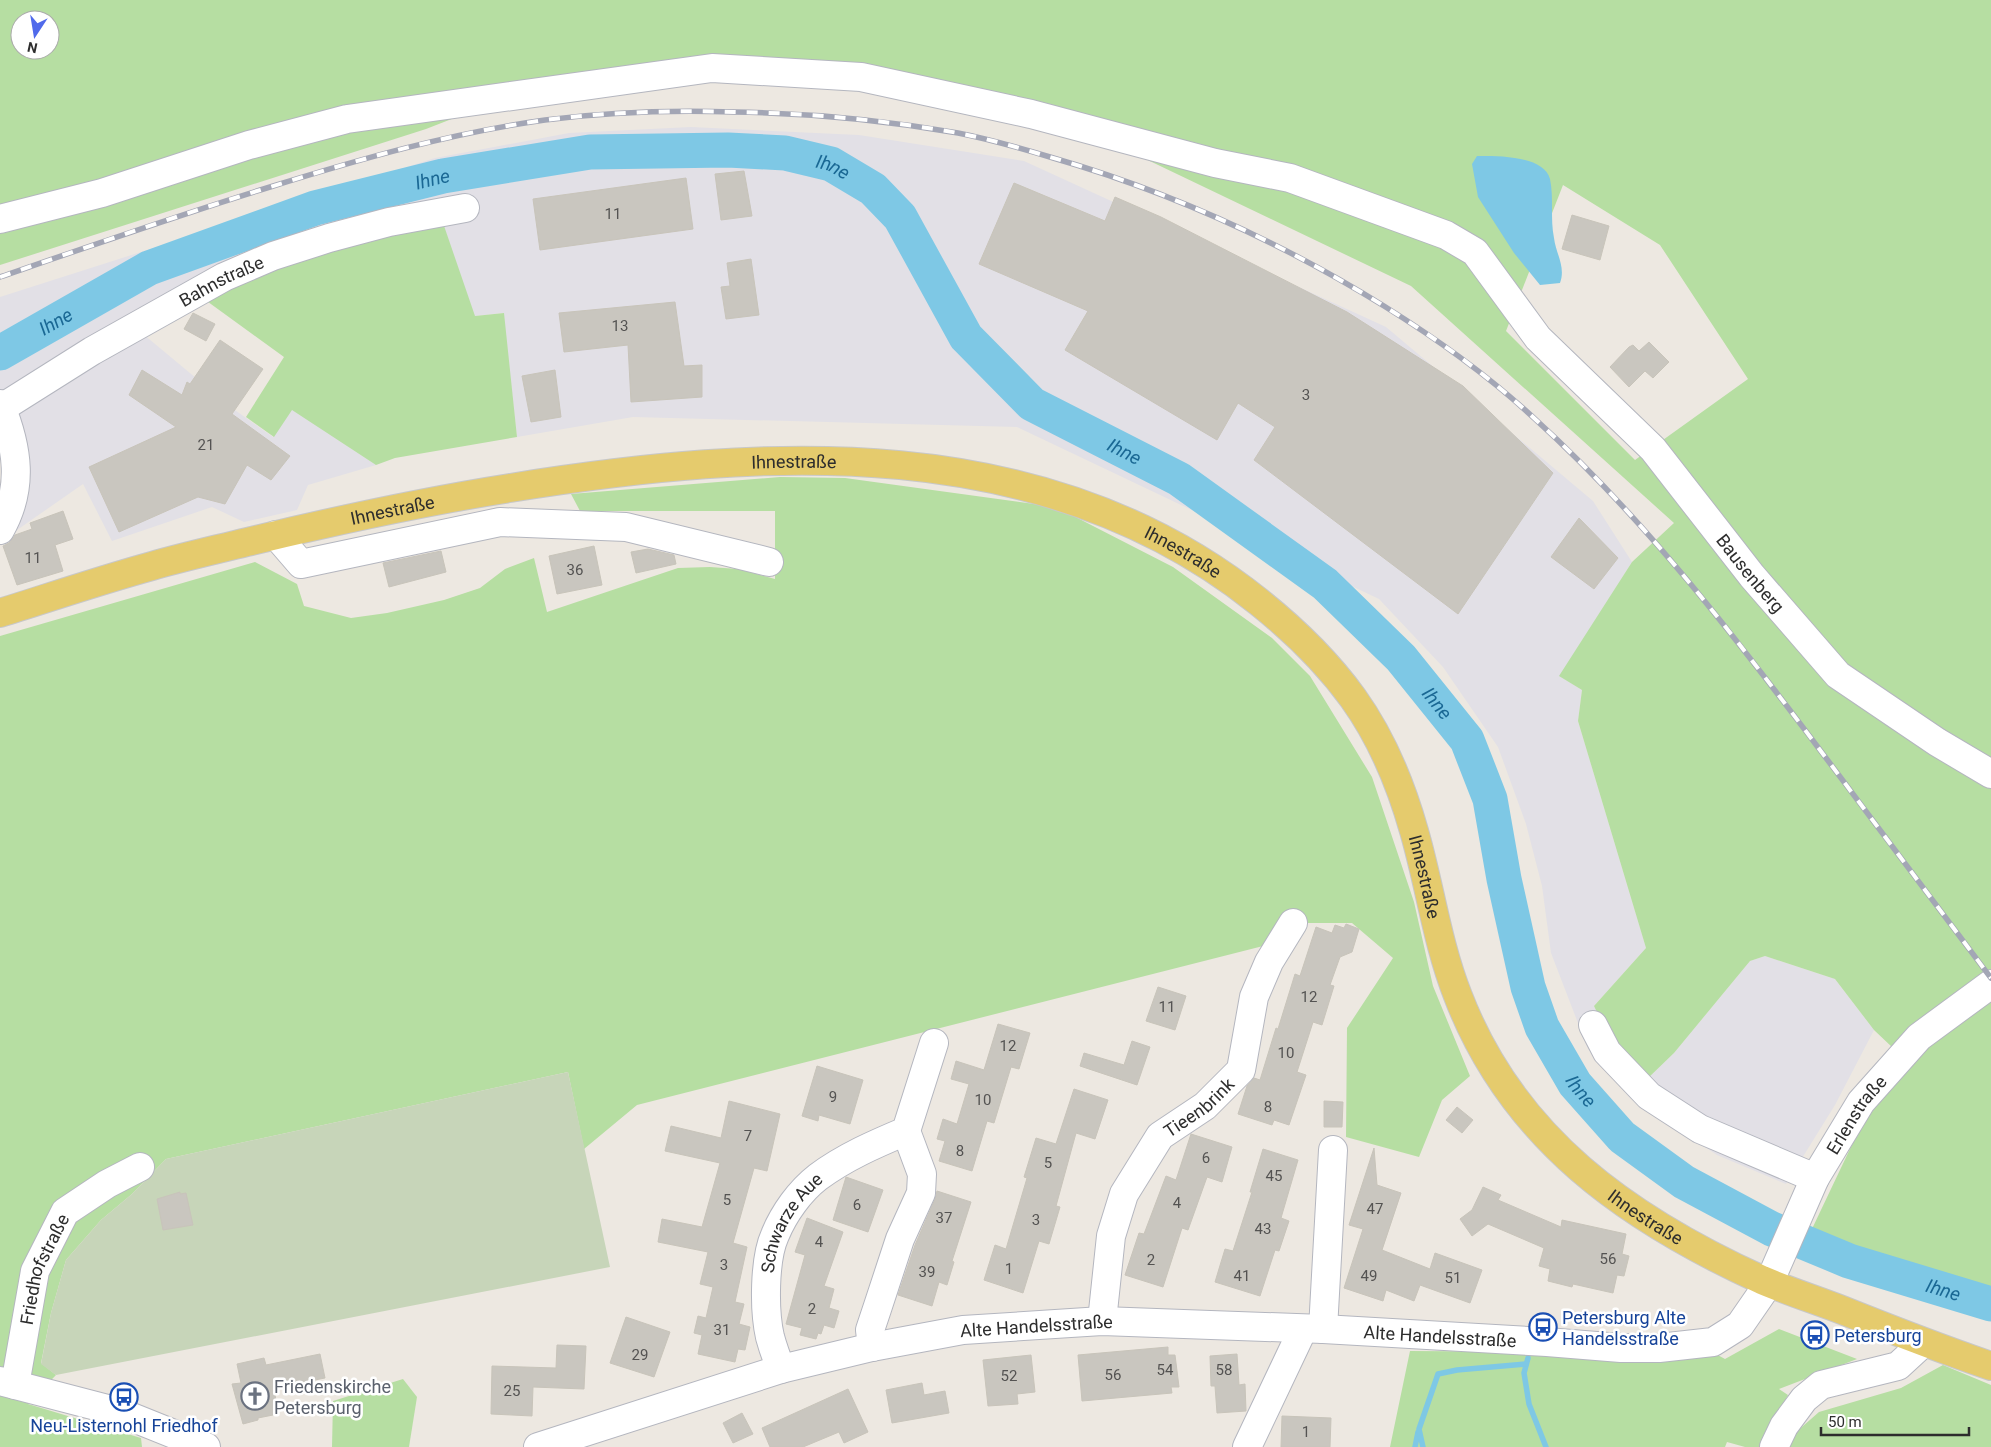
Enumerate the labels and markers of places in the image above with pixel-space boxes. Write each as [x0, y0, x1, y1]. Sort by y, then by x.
place label: Petersburg Alte Handelsstraße [1562, 1307, 1686, 1349]
bus stop icon: Petersburg Alte Handelsstraße [1528, 1312, 1558, 1342]
bus stop icon: Petersburg [1800, 1320, 1830, 1350]
place label: Petersburg [1834, 1325, 1922, 1346]
place label: Friedenskirche Petersburg [274, 1376, 391, 1418]
church icon: Friedenskirche Petersburg [240, 1381, 270, 1411]
bus stop icon: Neu-Listernohl Friedhof [109, 1382, 139, 1412]
place label: Neu-Listernohl Friedhof [30, 1415, 218, 1436]

